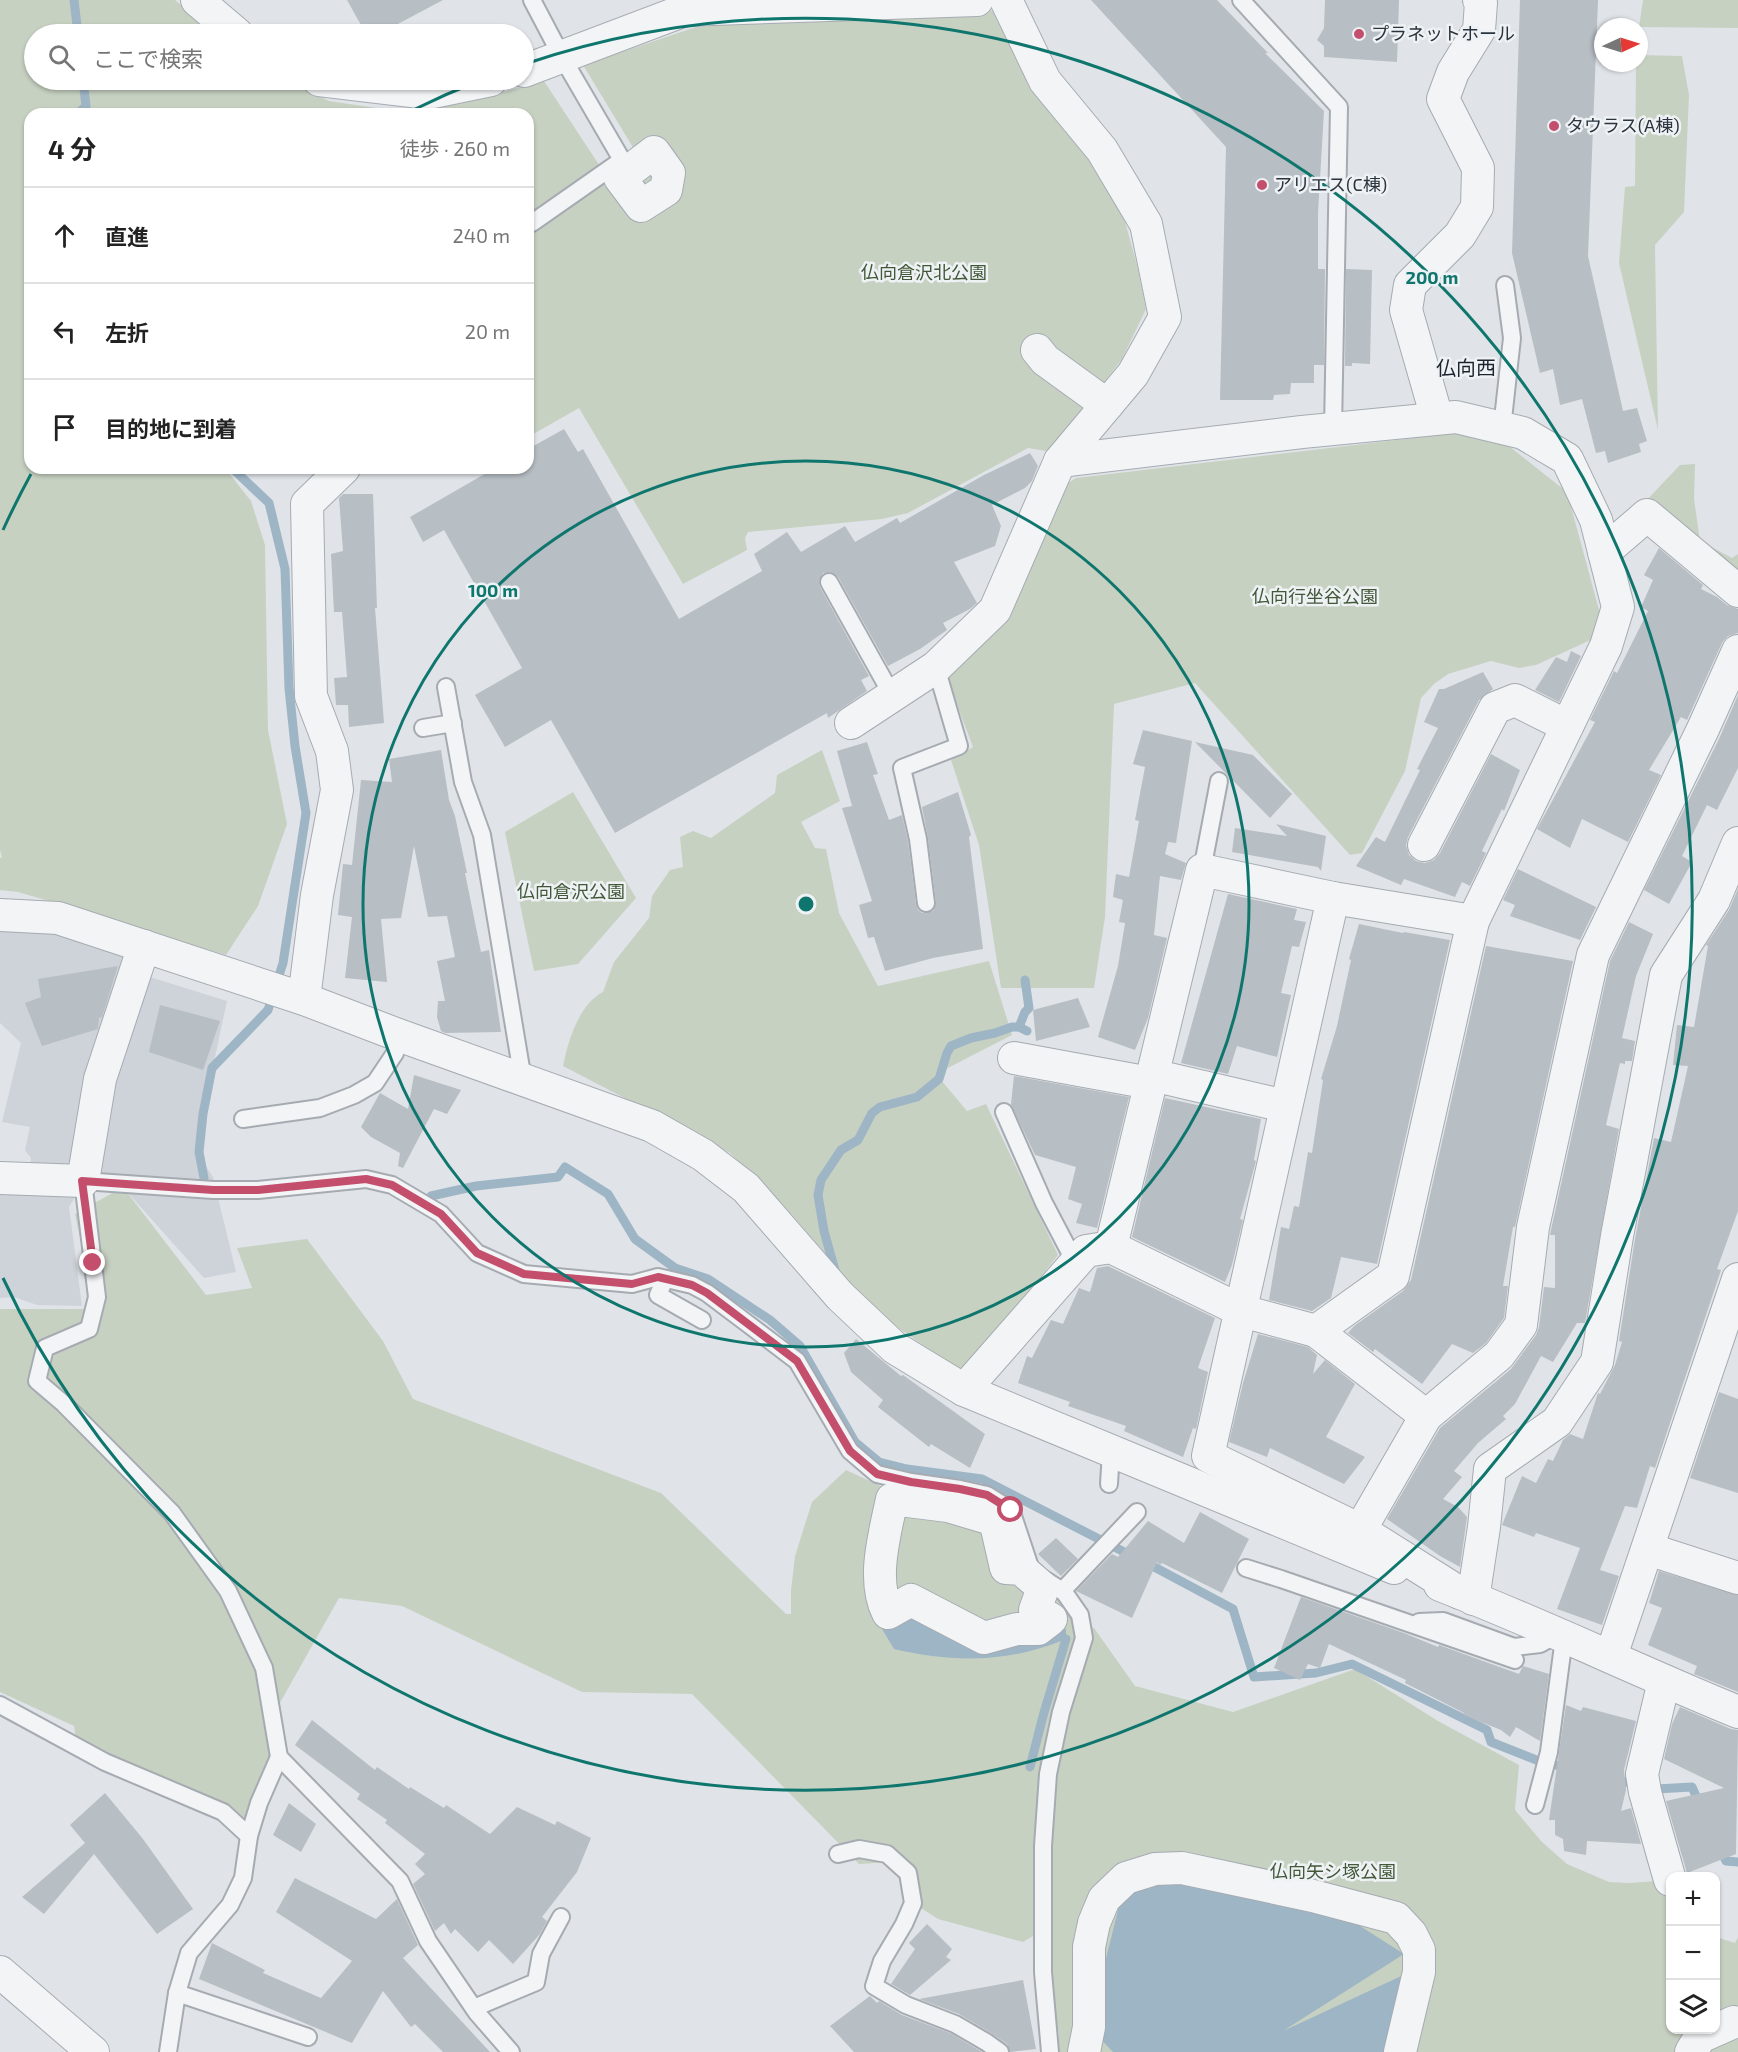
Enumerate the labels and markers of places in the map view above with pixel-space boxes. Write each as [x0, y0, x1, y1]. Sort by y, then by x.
place label: プラネットホール [1371, 22, 1515, 44]
marker: プラネットホール [1352, 27, 1366, 41]
place label: タウラス(A棟) [1566, 114, 1680, 136]
marker: タウラス(A棟) [1547, 119, 1561, 133]
place label: アリエス(C棟) [1274, 173, 1387, 195]
marker: アリエス(C棟) [1255, 178, 1269, 192]
centre of rings [796, 894, 816, 914]

